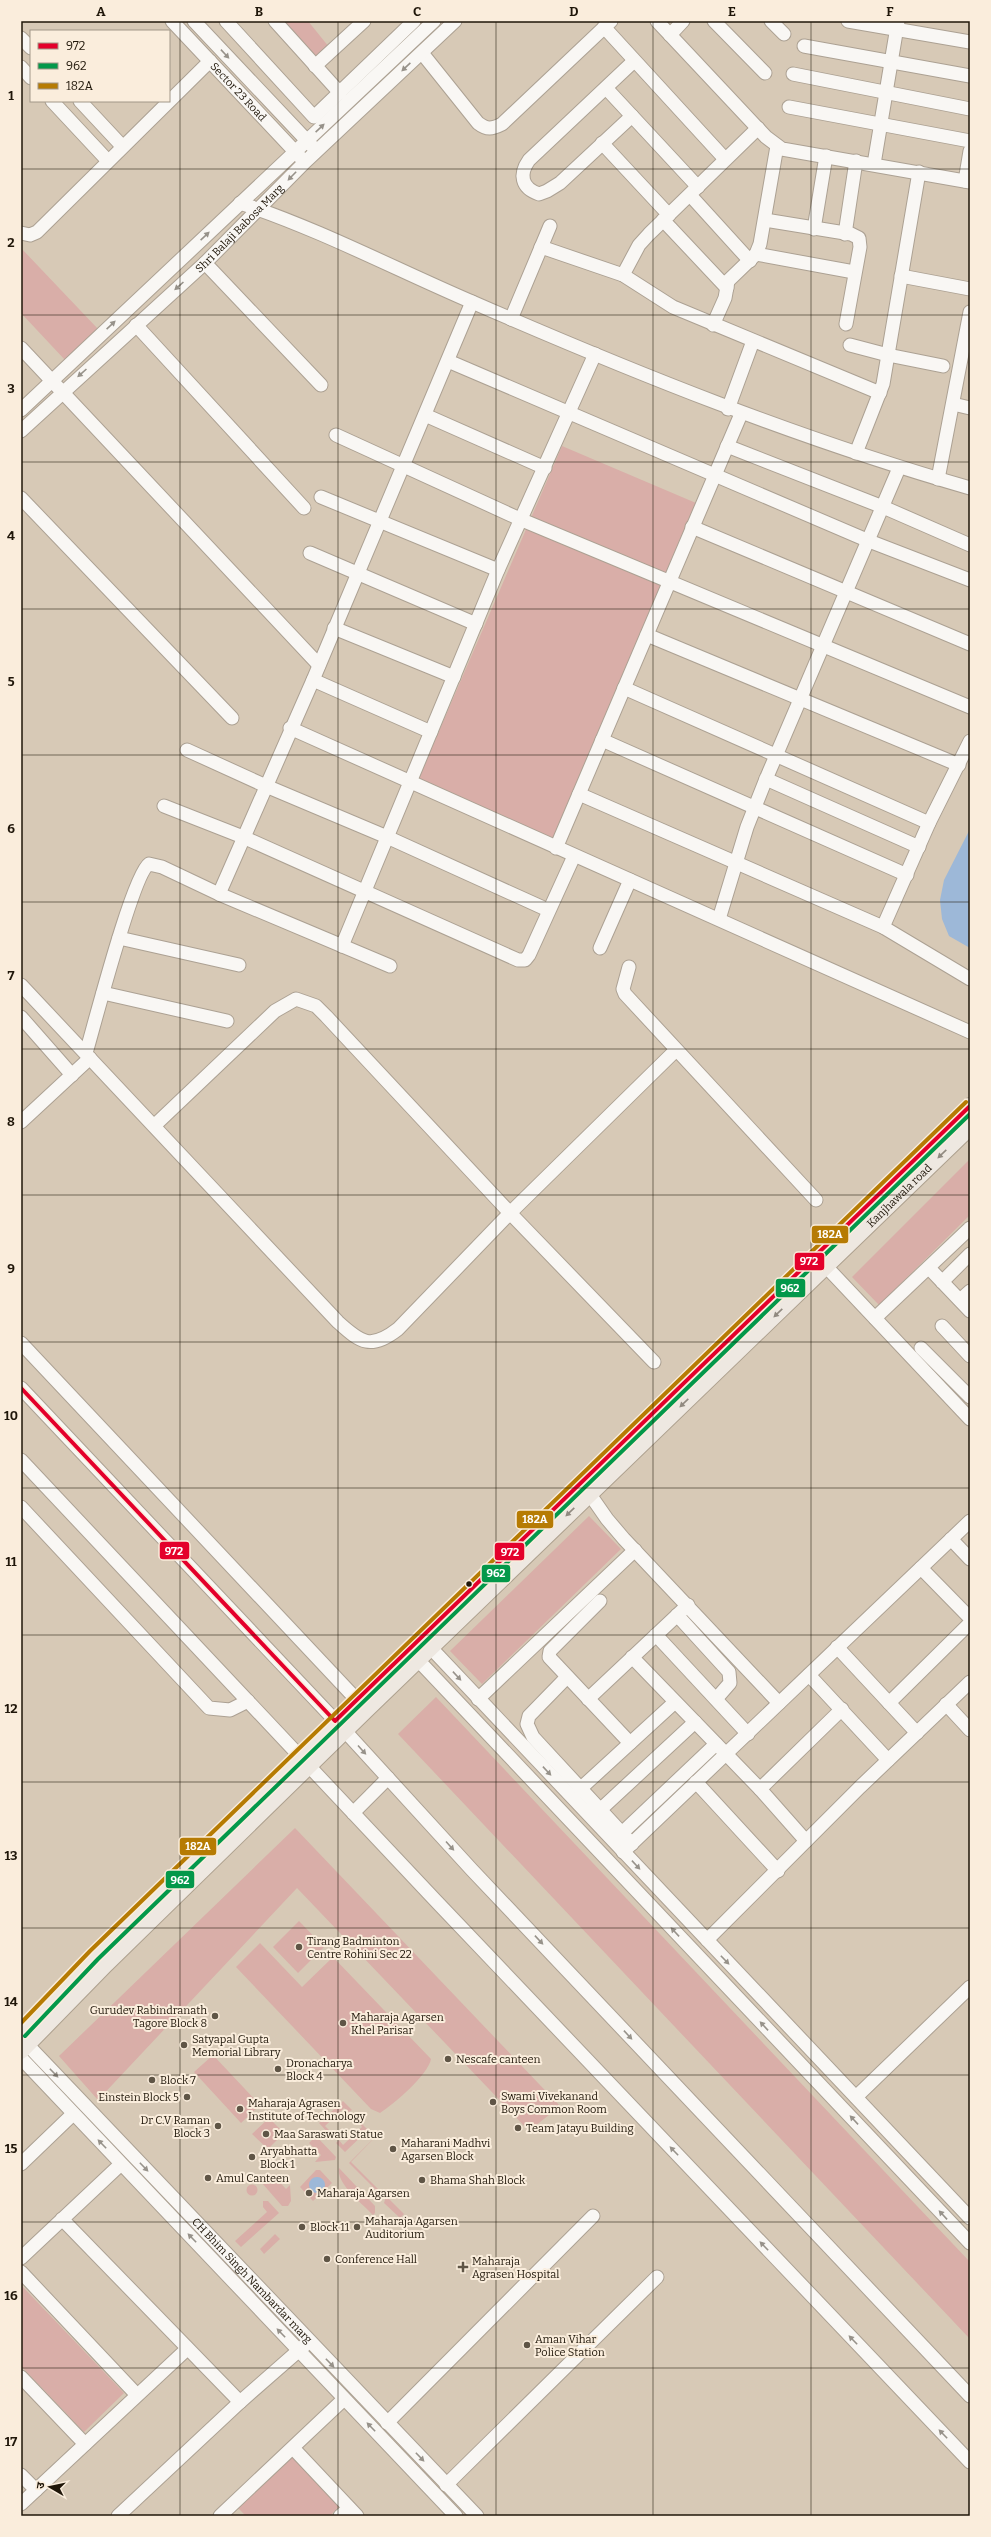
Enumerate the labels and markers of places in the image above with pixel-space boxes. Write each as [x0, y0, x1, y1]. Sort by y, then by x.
unlabelled marker [464, 1579, 474, 1589]
place label: Tirang Badminton Centre Rohini Sec 22 [307, 1935, 412, 1961]
marker: Tirang Badminton Centre Rohini Sec 22 [294, 1942, 304, 1952]
place label: Gurudev Rabindranath Tagore Block 8 [90, 2004, 207, 2030]
marker: Gurudev Rabindranath Tagore Block 8 [210, 2011, 220, 2021]
place label: Maharaja Agarsen Khel Parisar [351, 2011, 444, 2037]
marker: Maharaja Agarsen Khel Parisar [338, 2018, 348, 2028]
place label: Satyapal Gupta Memorial Library [192, 2033, 281, 2059]
marker: Satyapal Gupta Memorial Library [179, 2040, 189, 2050]
place label: Nescafe canteen [456, 2053, 540, 2066]
marker: Nescafe canteen [443, 2054, 453, 2064]
place label: Dronacharya Block 4 [286, 2057, 353, 2083]
marker: Dronacharya Block 4 [273, 2064, 283, 2074]
place label: Block 7 [160, 2074, 196, 2087]
marker: Block 7 [147, 2075, 157, 2085]
place label: Swami Vivekanand Boys Common Room [501, 2090, 607, 2116]
place label: Einstein Block 5 [98, 2091, 179, 2104]
marker: Einstein Block 5 [182, 2092, 192, 2102]
place label: Maharaja Agrasen Institute of Technology [248, 2097, 366, 2123]
marker: Swami Vivekanand Boys Common Room [488, 2097, 498, 2107]
marker: Maharaja Agrasen Institute of Technology [235, 2104, 245, 2114]
place label: Dr C.V Raman Block 3 [140, 2114, 210, 2140]
marker: Dr C.V Raman Block 3 [213, 2121, 223, 2131]
place label: Team Jatayu Building [526, 2122, 634, 2135]
marker: Team Jatayu Building [513, 2123, 523, 2133]
place label: Maa Saraswati Statue [274, 2128, 383, 2141]
marker: Maa Saraswati Statue [261, 2129, 271, 2139]
place label: Maharani Madhvi Agarsen Block [401, 2137, 491, 2163]
marker: Maharani Madhvi Agarsen Block [388, 2144, 398, 2154]
place label: Aryabhatta Block 1 [260, 2145, 317, 2171]
marker: Aryabhatta Block 1 [247, 2152, 257, 2162]
place label: Amul Canteen [216, 2172, 289, 2185]
marker: Amul Canteen [203, 2173, 213, 2183]
place label: Bhama Shah Block [430, 2174, 526, 2187]
marker: Bhama Shah Block [417, 2175, 427, 2185]
place label: Maharaja Agarsen [317, 2187, 410, 2200]
marker: Maharaja Agarsen [304, 2188, 314, 2198]
place label: Maharaja Agarsen Auditorium [365, 2215, 458, 2241]
place label: Block 11 [310, 2221, 350, 2234]
marker: Block 11 [297, 2222, 307, 2232]
marker: Maharaja Agarsen Auditorium [352, 2222, 362, 2232]
place label: Conference Hall [335, 2253, 417, 2266]
marker: Conference Hall [322, 2254, 332, 2264]
place label: Maharaja Agrasen Hospital [472, 2255, 560, 2281]
marker: Maharaja Agrasen Hospital [457, 2261, 469, 2273]
place label: Aman Vihar Police Station [535, 2333, 605, 2359]
marker: Aman Vihar Police Station [522, 2340, 532, 2350]

